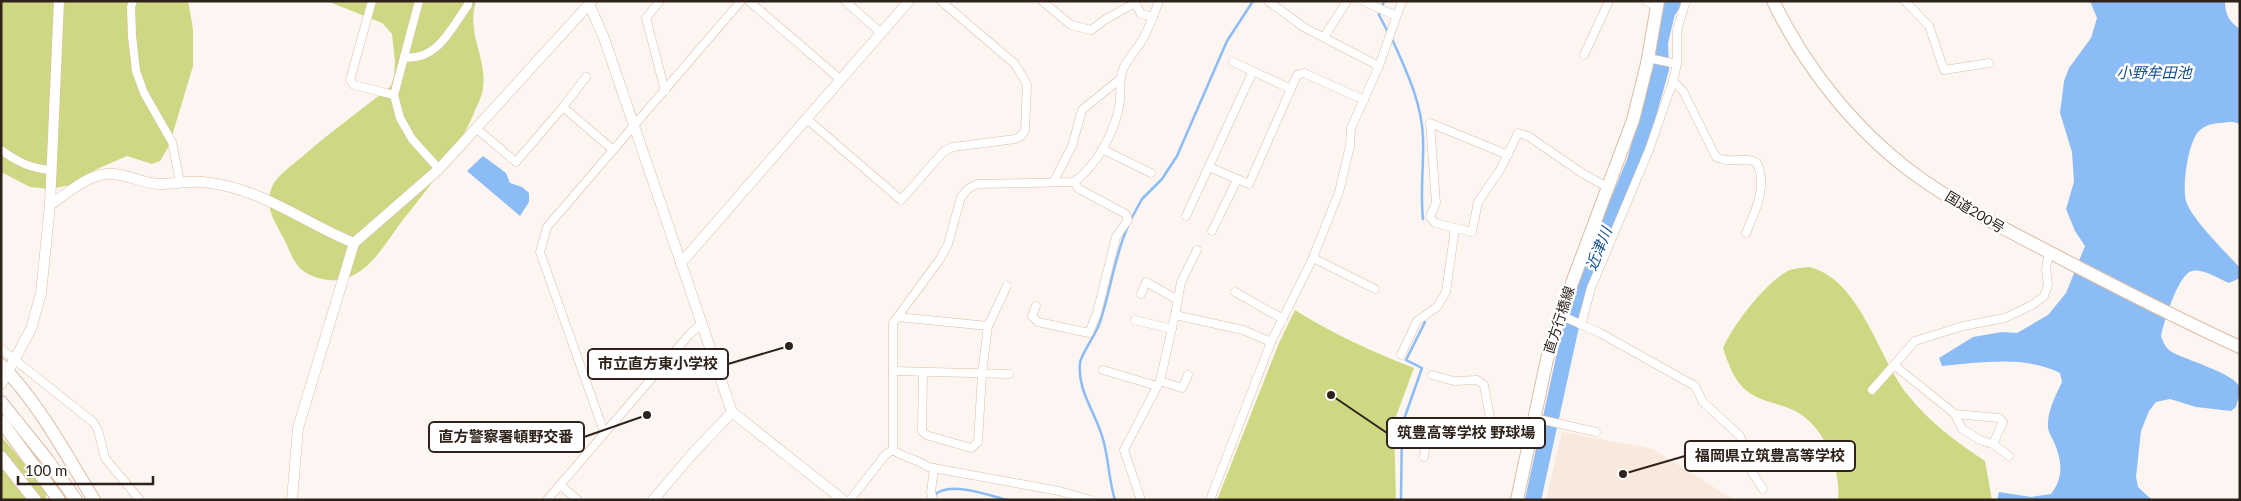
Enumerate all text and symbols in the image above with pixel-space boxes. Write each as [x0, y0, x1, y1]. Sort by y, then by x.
water label: 小野牟田池 [2116, 63, 2193, 81]
street label: 国道200号 [1942, 187, 2008, 236]
water label: 近津川 [1581, 223, 1616, 273]
street label: 直方行橋線 [1540, 284, 1577, 356]
callout: 市立直方東小学校 [588, 349, 728, 379]
text: 市立直方東小学校 [598, 354, 718, 372]
callout: 筑豊高等学校 野球場 [1387, 418, 1545, 448]
callout: 直方警察署頓野交番 [429, 422, 584, 452]
text: 筑豊高等学校 野球場 [1397, 423, 1535, 441]
text: 直方警察署頓野交番 [438, 427, 574, 445]
callout: 福岡県立筑豊高等学校 [1685, 441, 1855, 471]
text: 福岡県立筑豊高等学校 [1694, 446, 1845, 464]
scale bar [18, 454, 152, 486]
text: 100 m [25, 461, 67, 479]

